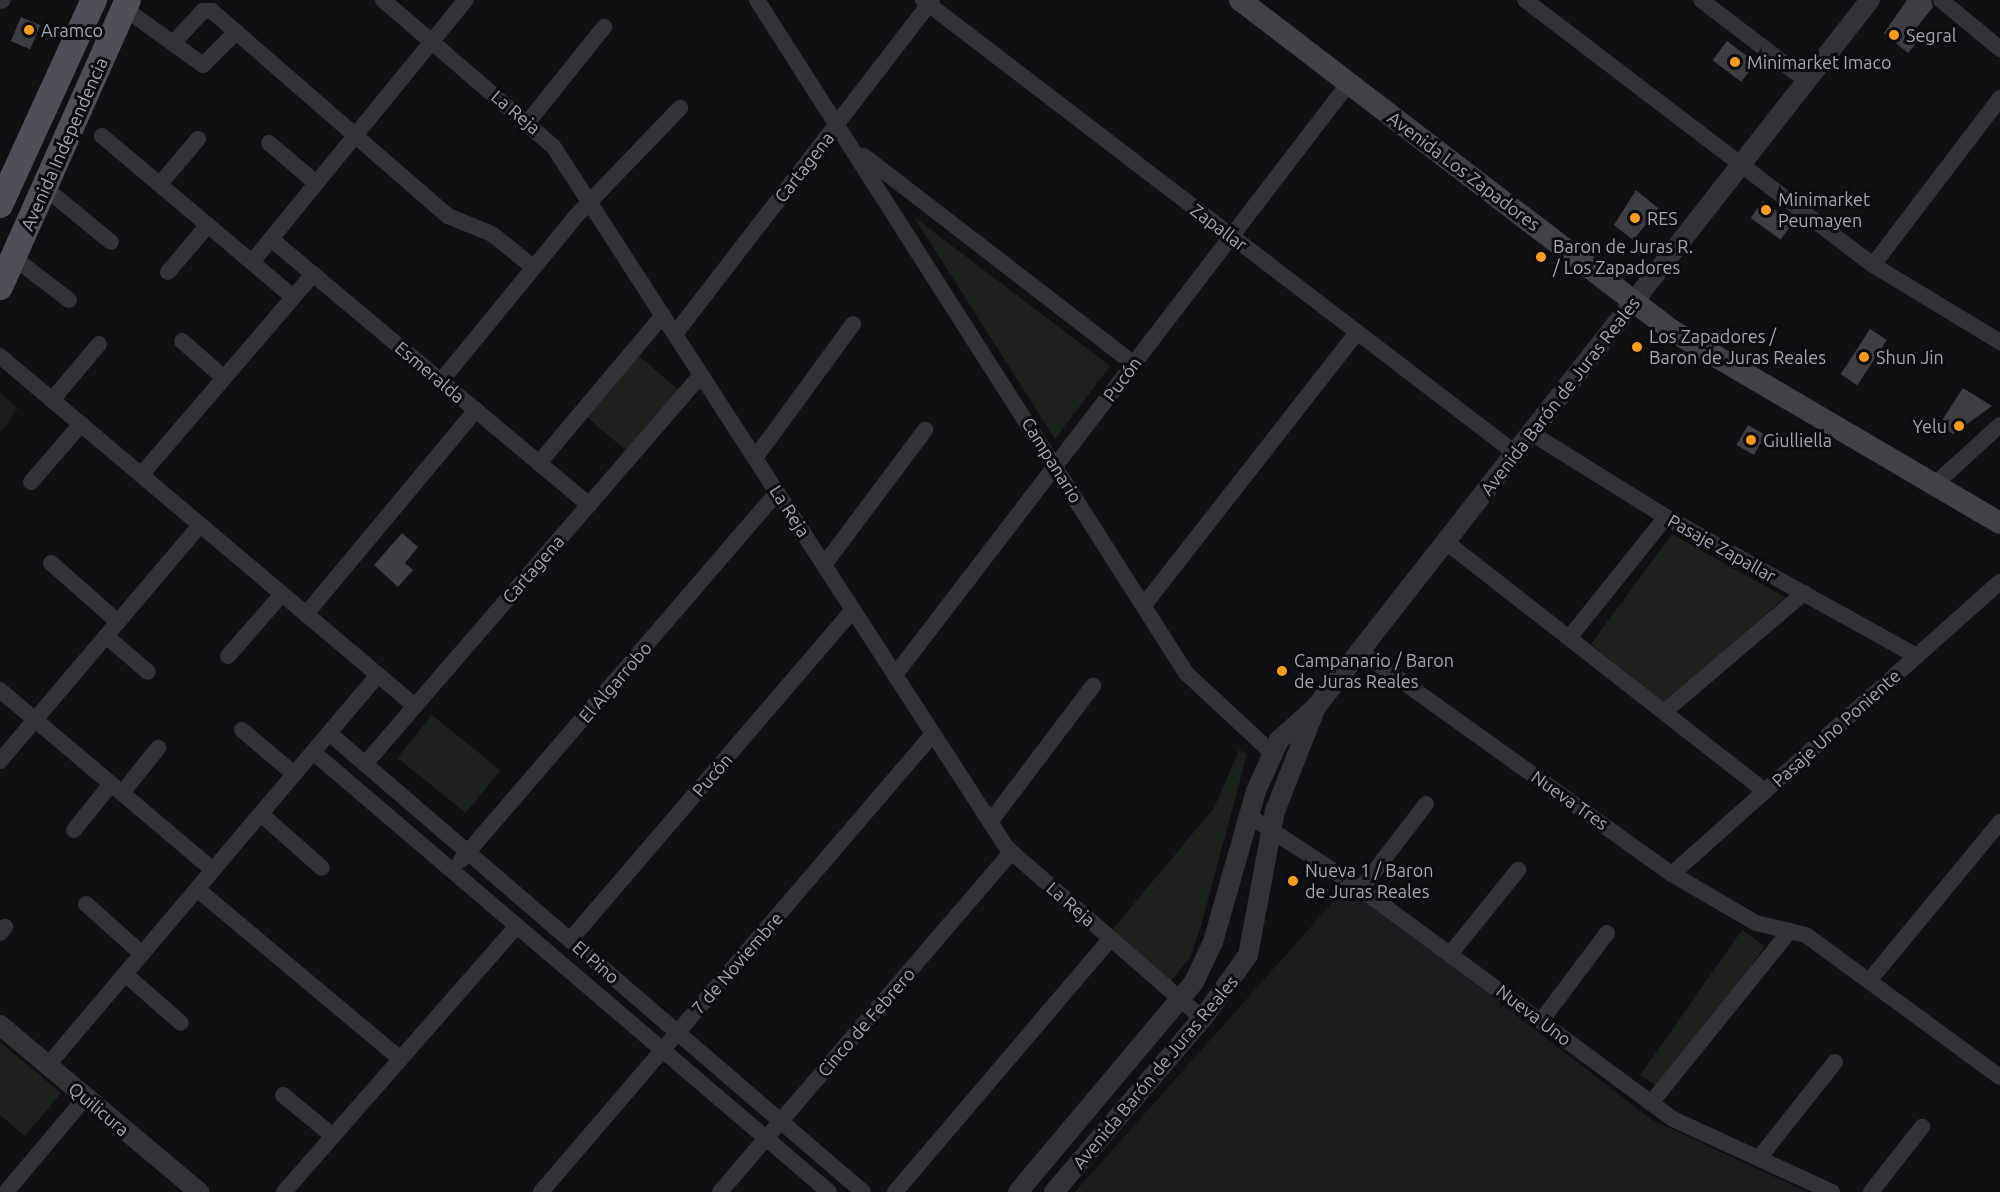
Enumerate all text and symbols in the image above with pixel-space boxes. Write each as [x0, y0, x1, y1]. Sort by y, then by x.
place label: Aramco [41, 19, 103, 41]
marker: Aramco [22, 23, 36, 37]
place label: Segral [1906, 24, 1956, 46]
marker: Segral [1887, 28, 1901, 42]
place label: Minimarket Imaco [1747, 51, 1891, 73]
street label: Avenida Independencia [16, 54, 112, 234]
marker: Minimarket Imaco [1728, 55, 1742, 69]
street label: La Reja [487, 85, 545, 139]
street label: Avenida Los Zapadores [1384, 107, 1544, 235]
street label: Cartagena [770, 128, 838, 206]
place label: Minimarket Peumayen [1778, 189, 1870, 232]
street label: Zapallar [1187, 199, 1251, 255]
marker: Minimarket Peumayen [1759, 203, 1773, 217]
place label: RES [1647, 207, 1678, 229]
marker: RES [1628, 211, 1642, 225]
place label: Baron de Juras R. / Los Zapadores [1553, 236, 1693, 278]
marker: Baron de Juras R. / Los Zapadores [1534, 250, 1548, 264]
street label: Avenida Barón de Juras Reales [1476, 293, 1644, 499]
place label: Los Zapadores / Baron de Juras Reales [1649, 326, 1826, 368]
street label: Esmeralda [391, 337, 469, 407]
marker: Los Zapadores / Baron de Juras Reales [1630, 340, 1644, 354]
place label: Shun Jin [1876, 346, 1944, 368]
marker: Shun Jin [1857, 350, 1871, 364]
street label: Pucón [1098, 352, 1146, 406]
street label: Campanario [1017, 413, 1087, 507]
place label: Yelu [1912, 415, 1947, 437]
marker: Yelu [1952, 419, 1966, 433]
place label: Giulliella [1763, 429, 1832, 451]
marker: Giulliella [1744, 433, 1758, 447]
street label: La Reja [765, 481, 815, 541]
street label: Pasaje Zapallar [1664, 509, 1780, 587]
street label: Cartagena [498, 531, 568, 607]
street label: El Algarrobo [574, 637, 656, 727]
place label: Campanario / Baron de Juras Reales [1294, 650, 1454, 692]
marker: Campanario / Baron de Juras Reales [1275, 664, 1289, 678]
street label: Pasaje Uno Poniente [1767, 665, 1905, 791]
street label: Pucón [687, 749, 737, 801]
street label: Nueva Tres [1527, 766, 1613, 834]
place label: Nueva 1 / Baron de Juras Reales [1305, 860, 1434, 902]
marker: Nueva 1 / Baron de Juras Reales [1286, 874, 1300, 888]
street label: La Reja [1042, 877, 1100, 931]
street label: 7 de Noviembre [687, 908, 787, 1018]
street label: El Pino [568, 936, 624, 988]
street label: Cinco de Febrero [813, 963, 919, 1081]
street label: Avenida Barón de Juras Reales [1068, 971, 1242, 1173]
street label: Nueva Uno [1492, 980, 1576, 1050]
street label: Quilicura [64, 1077, 134, 1141]

